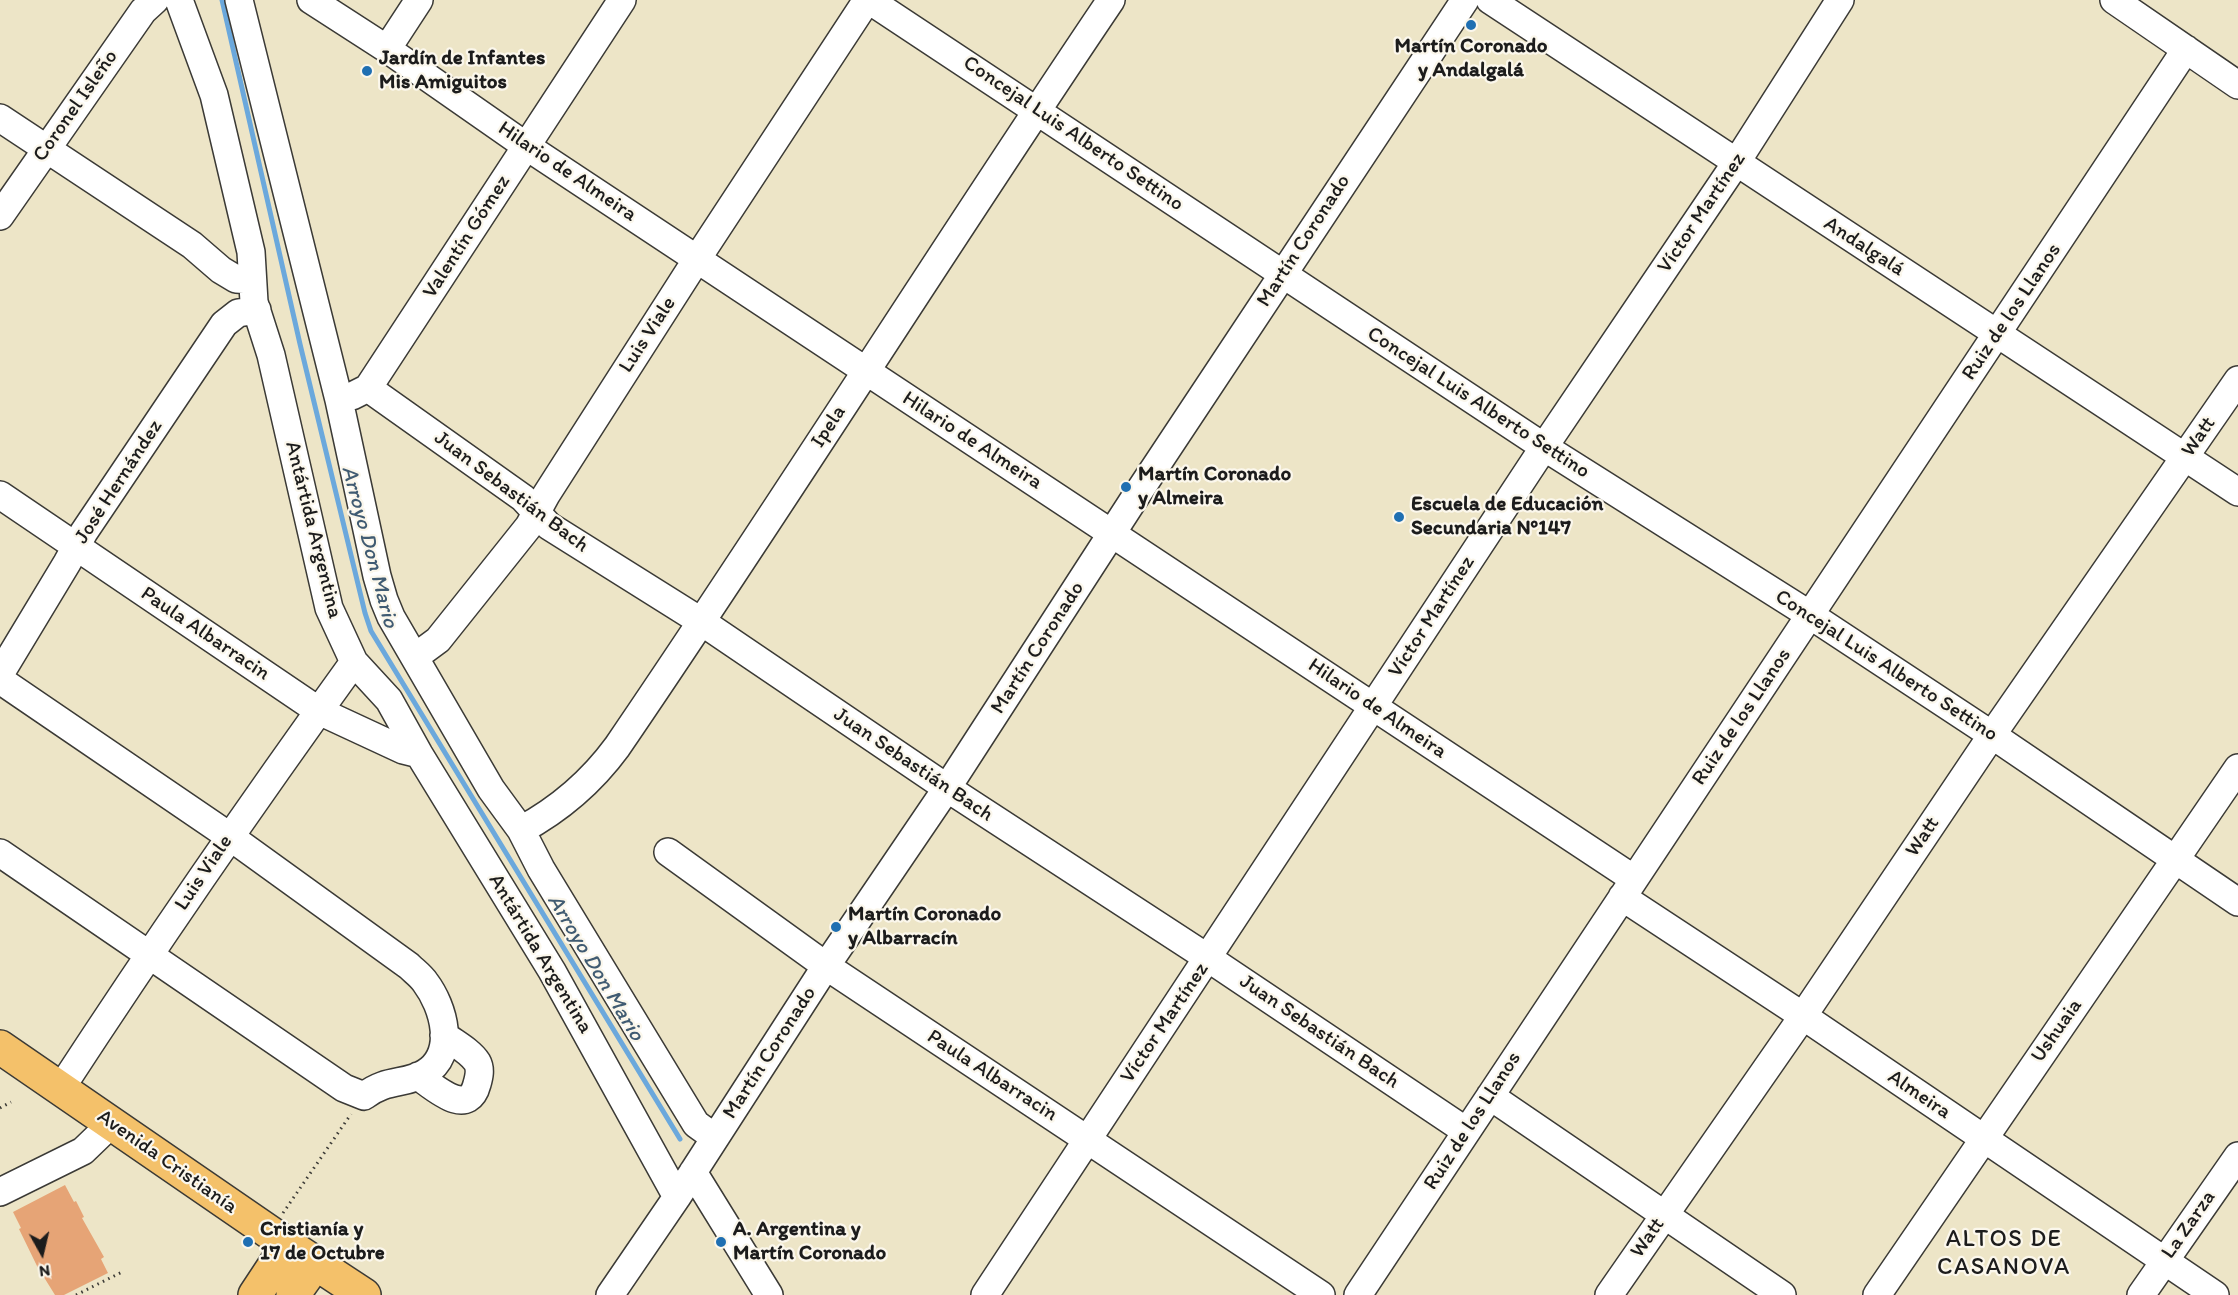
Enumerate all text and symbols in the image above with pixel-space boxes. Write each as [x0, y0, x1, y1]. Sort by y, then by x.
marker: Martín Coronado y Andalgalá [1464, 18, 1478, 32]
place label: Martín Coronado y Andalgalá [1394, 34, 1548, 84]
street label: Coronel Isleño [28, 45, 124, 167]
place label: Jardín de Infantes Mis Amiguitos [379, 46, 545, 96]
street label: Concejal Luis Alberto Settino [958, 51, 1188, 217]
marker: Jardín de Infantes Mis Amiguitos [360, 64, 374, 78]
street label: Hilario de Almeira [493, 116, 641, 228]
street label: Víctor Martínez [1652, 148, 1752, 278]
street label: Martín Coronado [1252, 170, 1356, 312]
street label: Valentín Gómez [418, 171, 516, 303]
street label: Andalgalá [1819, 212, 1909, 282]
street label: Ruiz de los Llanos [1957, 239, 2067, 385]
street label: Luis Viale [614, 292, 682, 378]
street label: Concejal Luis Alberto Settino [1362, 321, 1594, 485]
street label: Hilario de Almeira [897, 386, 1047, 496]
street label: Ipela [806, 401, 852, 453]
street label: Watt [2176, 412, 2222, 462]
street label: José Hernández [70, 415, 168, 549]
street label: Juan Sebastián Bach [429, 426, 593, 558]
street label: Antártida Argentina [279, 439, 347, 621]
place label: Martín Coronado y Almeira [1138, 462, 1291, 512]
water label: Arroyo Don Mario [335, 463, 403, 631]
marker: Martín Coronado y Almeira [1119, 480, 1133, 494]
place label: Escuela de Educación Secundaria Nº147 [1411, 492, 1603, 542]
marker: Escuela de Educación Secundaria Nº147 [1392, 510, 1406, 524]
street label: Víctor Martínez [1383, 551, 1481, 683]
street label: Martín Coronado [986, 577, 1090, 719]
street label: Paula Albarracin [136, 582, 274, 686]
street label: Concejal Luis Alberto Settino [1770, 584, 2002, 748]
street label: Ruiz de los Llanos [1687, 644, 1797, 790]
street label: Hilario de Almeira [1303, 653, 1451, 765]
street label: Juan Sebastián Bach [828, 702, 998, 828]
street label: Watt [1901, 812, 1945, 862]
street label: Luis Viale [170, 830, 238, 916]
street label: Antártida Argentina [482, 870, 598, 1038]
water label: Arroyo Don Mario [541, 890, 649, 1046]
place label: Martín Coronado y Albarracín [848, 902, 1001, 952]
marker: Martín Coronado y Albarracín [829, 920, 843, 934]
street label: Víctor Martínez [1115, 958, 1215, 1088]
street label: Juan Sebastián Bach [1234, 969, 1404, 1095]
street label: Martín Coronado [718, 982, 822, 1124]
street label: Ushuaia [2026, 994, 2088, 1068]
street label: Paula Albarracin [922, 1024, 1062, 1128]
street label: Ruiz de los Llanos [1419, 1047, 1527, 1195]
street label: Almeira [1883, 1065, 1955, 1125]
street label: Avenida Cristianía [92, 1104, 242, 1220]
street label: La Zarza [2156, 1186, 2222, 1264]
street label: Watt [1625, 1213, 1671, 1263]
place label: Cristianía y 17 de Octubre [260, 1217, 385, 1267]
place label: A. Argentina y Martín Coronado [733, 1217, 886, 1267]
north arrow [12, 1223, 72, 1283]
district label: ALTOS DE CASANOVA [1937, 1226, 2071, 1282]
marker: Cristianía y 17 de Octubre [241, 1235, 255, 1249]
marker: A. Argentina y Martín Coronado [714, 1235, 728, 1249]
text: N [38, 1261, 51, 1281]

